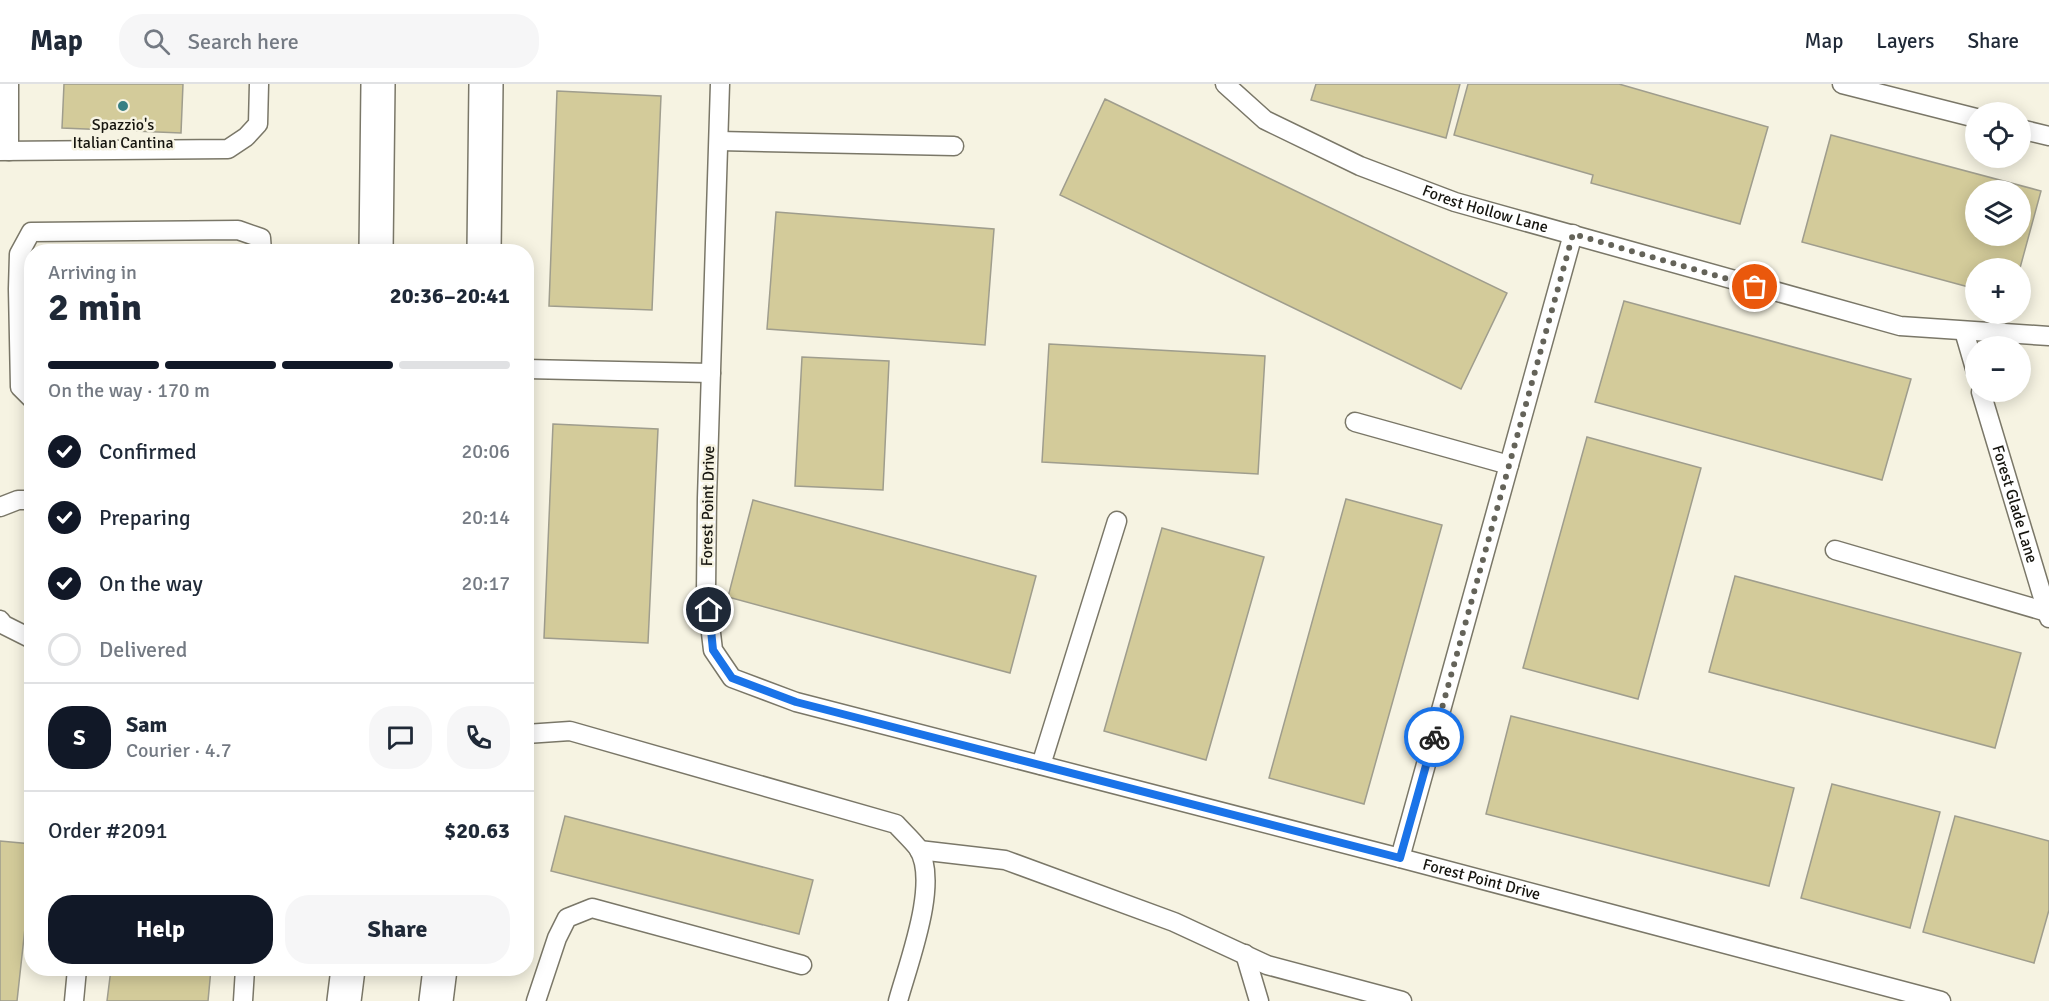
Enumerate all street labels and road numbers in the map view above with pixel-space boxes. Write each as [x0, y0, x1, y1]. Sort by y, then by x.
street label: Forest Hollow Lane [1419, 181, 1550, 237]
street label: Forest Glade Lane [1988, 443, 2042, 565]
street label: Forest Point Drive [697, 445, 719, 567]
street label: Forest Point Drive [1421, 854, 1543, 905]

